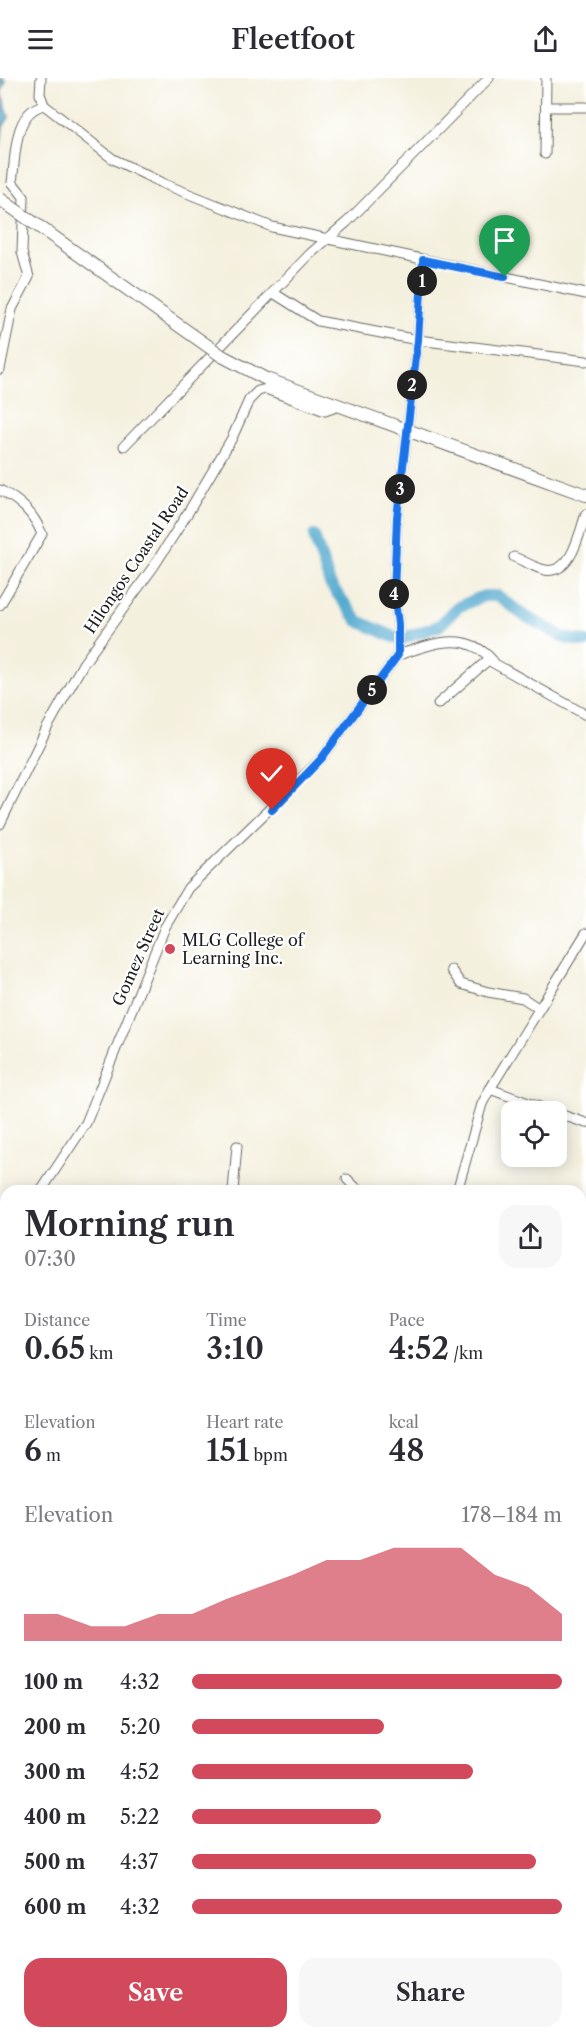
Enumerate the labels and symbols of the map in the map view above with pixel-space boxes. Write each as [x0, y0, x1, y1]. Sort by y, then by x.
pin [479, 215, 530, 277]
pin: 1 [407, 266, 437, 296]
pin: 2 [397, 370, 427, 400]
pin: 3 [385, 474, 415, 504]
street label: Hilongos Coastal Road [79, 483, 193, 637]
pin: 4 [379, 579, 409, 609]
pin: 5 [357, 675, 387, 705]
pin [246, 748, 297, 810]
street label: Gomez Street [108, 905, 169, 1009]
place label: MLG College of Learning Inc. [182, 930, 306, 968]
marker: MLG College of Learning Inc. [163, 942, 177, 956]

